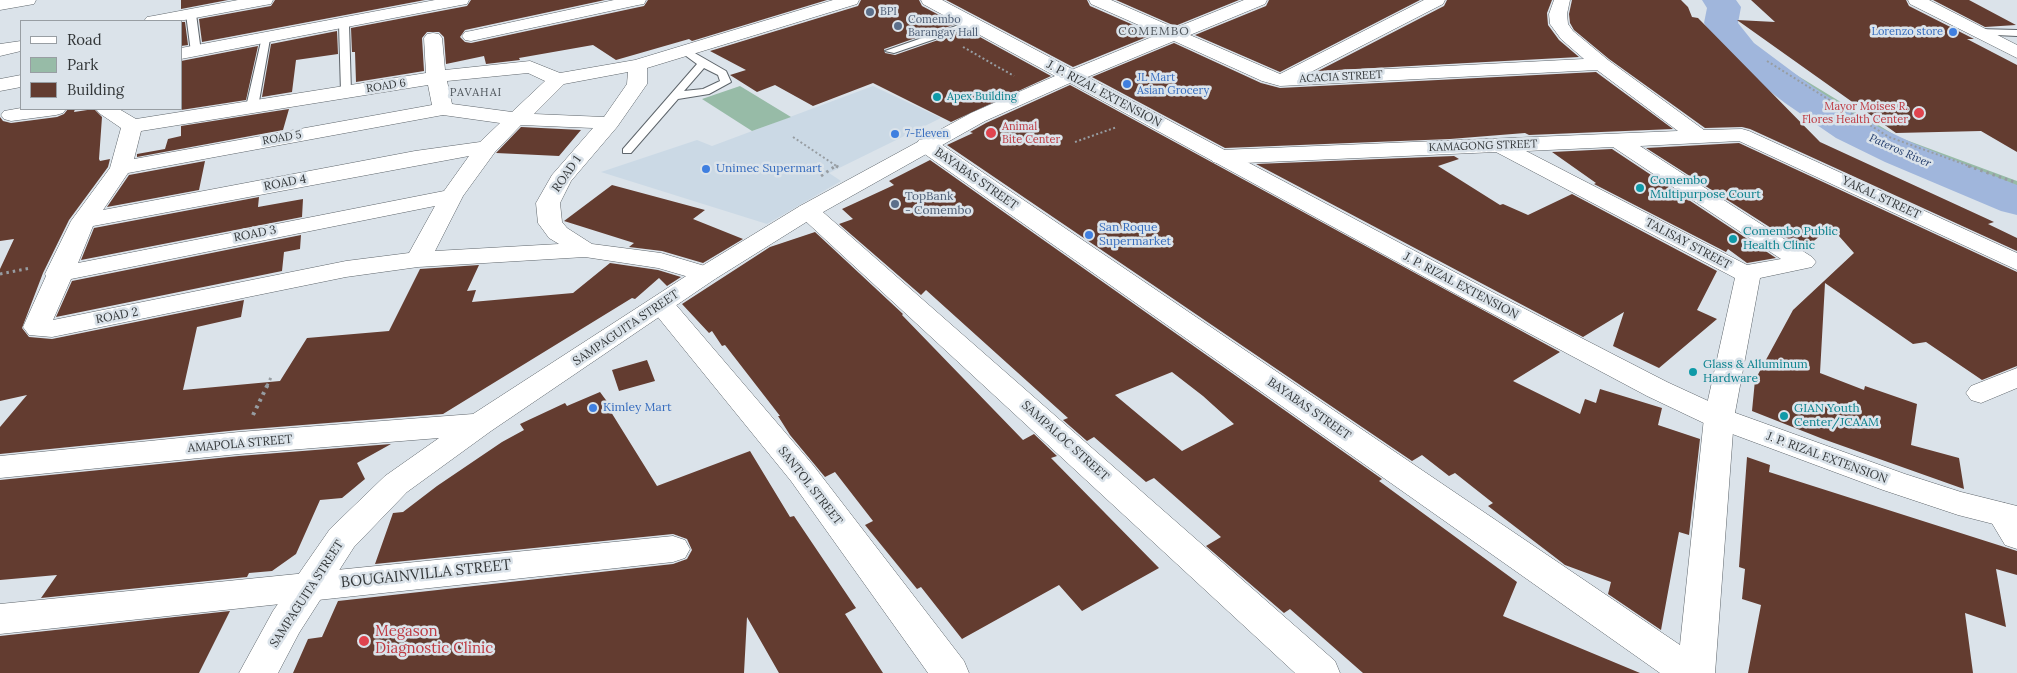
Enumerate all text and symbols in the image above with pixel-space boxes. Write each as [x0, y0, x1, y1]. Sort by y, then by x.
place label: BPI [880, 5, 897, 19]
marker: BPI [864, 6, 876, 18]
place label: Comembo Barangay Hall [908, 13, 978, 39]
legend [20, 20, 182, 110]
marker: Comembo Barangay Hall [892, 20, 904, 32]
district label: COMEMBO [1117, 25, 1191, 39]
place label: Lorenzo store [1872, 25, 1943, 39]
marker: Lorenzo store [1947, 26, 1959, 38]
text: Road [67, 30, 102, 49]
text: Park [67, 55, 98, 74]
street label: J. P. RIZAL EXTENSION [1044, 58, 1164, 130]
street label: ACACIA STREET [1299, 68, 1383, 86]
place label: JL Mart Asian Grocery [1137, 71, 1209, 97]
street label: ROAD 6 [365, 76, 407, 96]
marker: JL Mart Asian Grocery [1121, 78, 1133, 90]
text: Building [67, 80, 124, 99]
district label: PAVAHAI [449, 86, 503, 100]
place label: Apex Building [947, 90, 1017, 104]
marker: Apex Building [931, 91, 943, 103]
place label: Mayor Moises R. Flores Health Center [1802, 100, 1908, 126]
marker: Mayor Moises R. Flores Health Center [1912, 106, 1926, 120]
place label: Animal Bite Center [1002, 120, 1060, 146]
marker: Animal Bite Center [984, 126, 998, 140]
place label: 7-Eleven [905, 127, 949, 141]
street label: ROAD 5 [261, 128, 303, 148]
marker: 7-Eleven [889, 128, 901, 140]
water label: Pateros River [1867, 131, 1933, 171]
street label: KAMAGONG STREET [1428, 138, 1538, 154]
street label: BAYABAS STREET [932, 145, 1020, 213]
street label: ROAD 1 [549, 153, 585, 195]
place label: Unimec Supermart [716, 162, 822, 176]
marker: Unimec Supermart [700, 163, 712, 175]
street label: ROAD 4 [263, 172, 307, 194]
street label: YAKAL STREET [1839, 173, 1923, 223]
place label: Comembo Multipurpose Court [1650, 174, 1761, 202]
marker: Comembo Multipurpose Court [1634, 182, 1646, 194]
place label: TopBank - Comembo [905, 190, 971, 218]
marker: TopBank - Comembo [889, 198, 901, 210]
street label: TALISAY STREET [1643, 215, 1733, 273]
place label: San Roque Supermarket [1099, 221, 1171, 249]
street label: ROAD 3 [232, 223, 278, 245]
place label: Comembo Public Health Clinic [1743, 225, 1838, 253]
marker: San Roque Supermarket [1083, 229, 1095, 241]
marker: Comembo Public Health Clinic [1727, 233, 1739, 245]
street label: J. P. RIZAL EXTENSION [1401, 250, 1521, 322]
street label: SAMPAGUITA STREET [570, 287, 682, 369]
street label: ROAD 2 [95, 305, 139, 327]
place label: Glass & Alluminum Hardware [1703, 358, 1808, 386]
marker: Glass & Alluminum Hardware [1687, 366, 1699, 378]
street label: BAYABAS STREET [1265, 375, 1353, 443]
street label: SAMPALOC STREET [1019, 398, 1111, 484]
place label: Kimley Mart [603, 401, 672, 415]
marker: Kimley Mart [587, 402, 599, 414]
place label: GIAN Youth Center/JCAAM [1794, 402, 1879, 430]
marker: GIAN Youth Center/JCAAM [1778, 410, 1790, 422]
street label: J. P. RIZAL EXTENSION [1764, 429, 1890, 487]
street label: AMAPOLA STREET [187, 432, 293, 456]
street label: SANTOL STREET [775, 444, 845, 528]
street label: SAMPAGUITA STREET [267, 538, 347, 650]
street label: BOUGAINVILLA STREET [340, 556, 512, 592]
place label: Megason Diagnostic Clinic [375, 623, 493, 658]
marker: Megason Diagnostic Clinic [357, 634, 371, 648]

